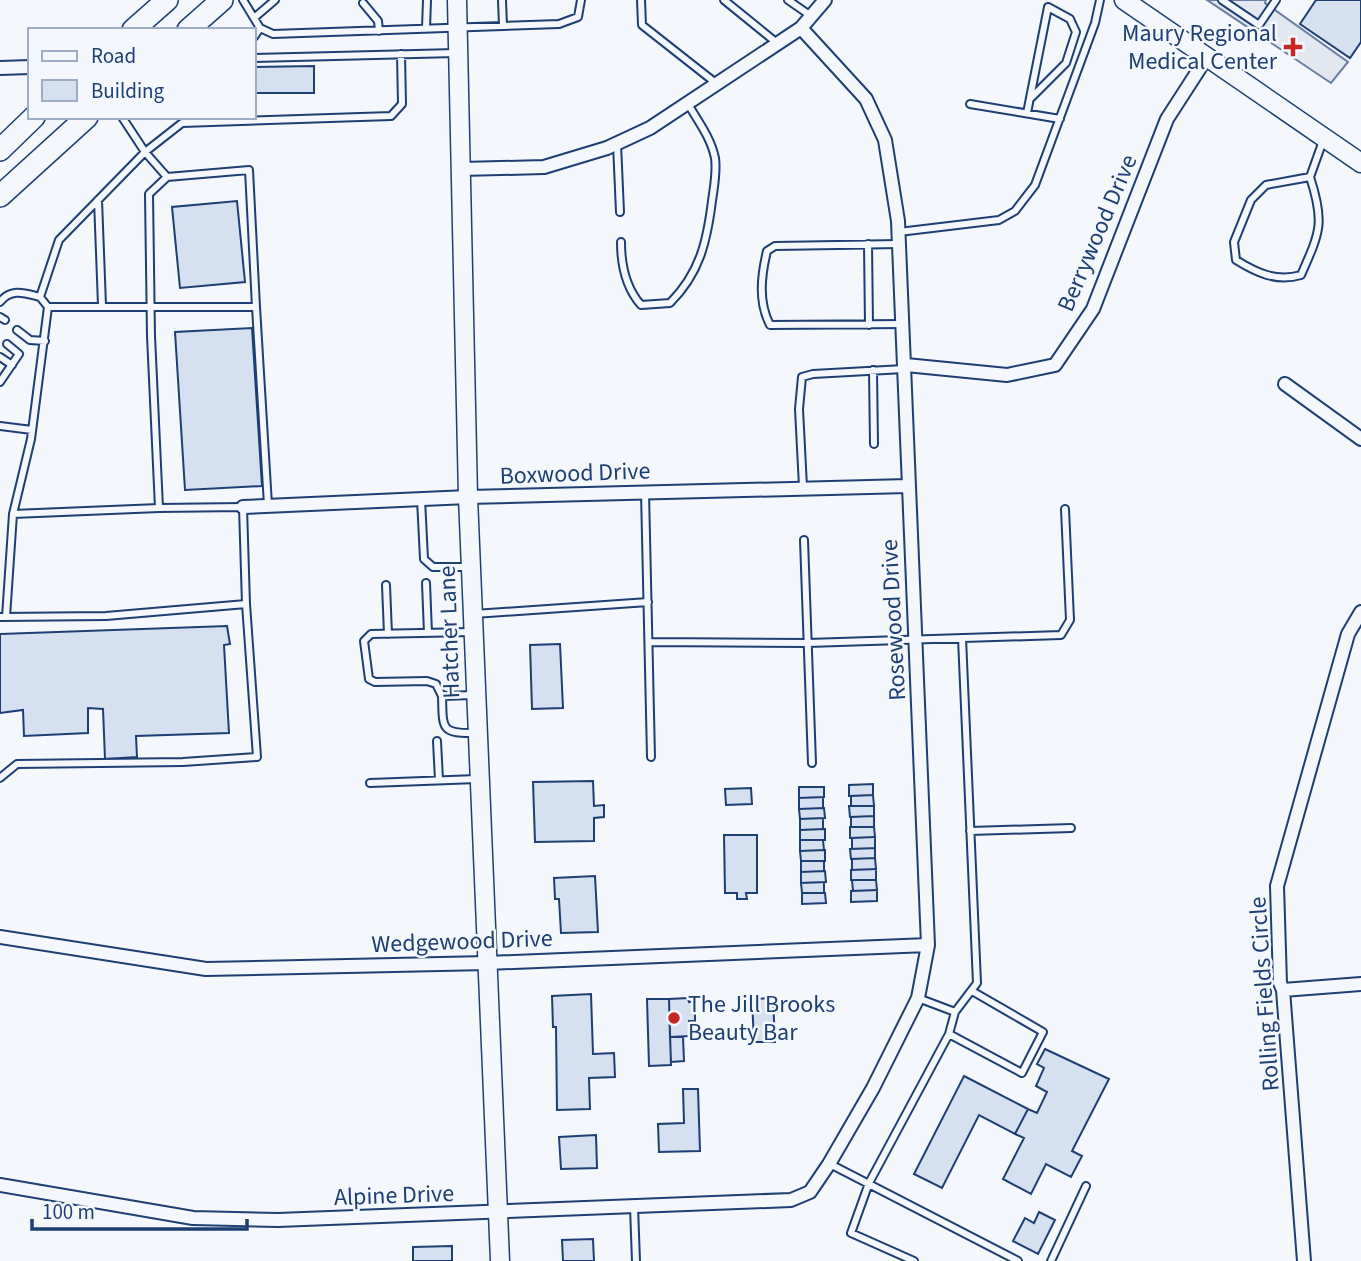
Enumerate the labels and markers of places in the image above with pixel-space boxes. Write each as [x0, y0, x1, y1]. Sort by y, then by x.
place label: Maury Regional Medical Center [1122, 16, 1278, 79]
marker: Maury Regional Medical Center [1283, 37, 1303, 57]
place label: The Jill Brooks Beauty Bar [688, 987, 835, 1050]
marker: The Jill Brooks Beauty Bar [666, 1010, 682, 1026]

